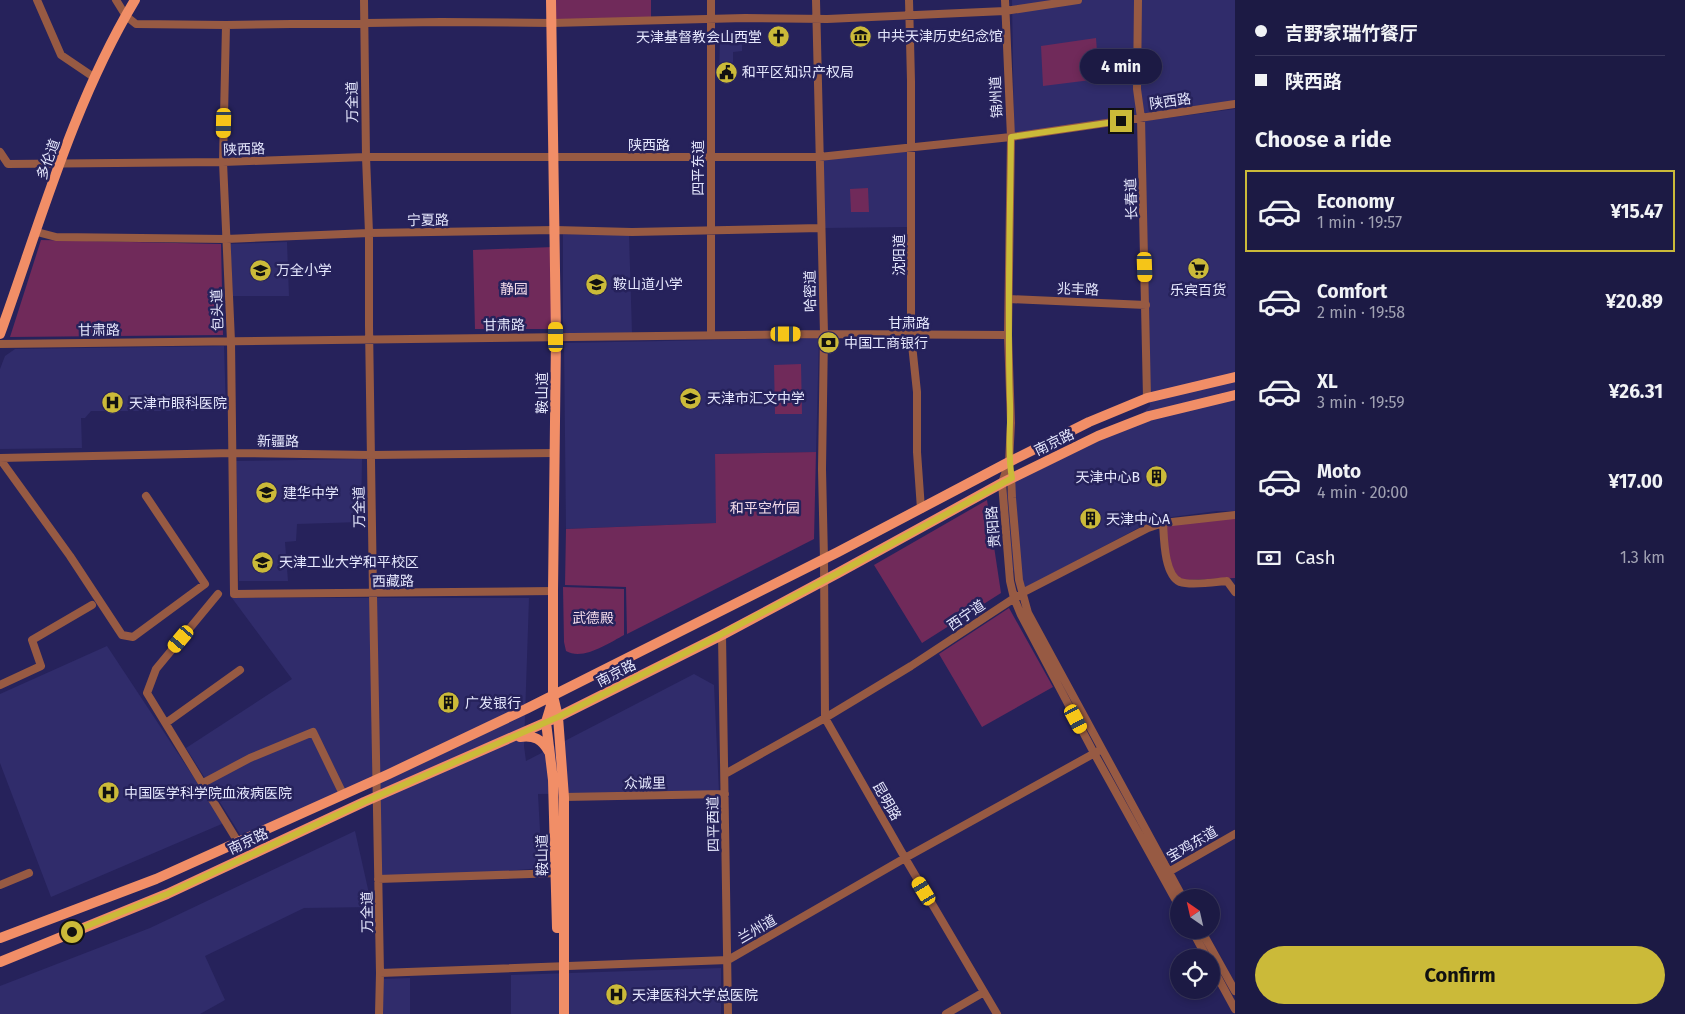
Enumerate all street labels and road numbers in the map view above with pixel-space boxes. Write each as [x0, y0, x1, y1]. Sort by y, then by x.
street label: 锦州道 [987, 76, 1006, 118]
street label: 万全道 [344, 81, 361, 123]
street label: 陕西路 [1148, 90, 1192, 113]
street label: 多伦道 [33, 137, 64, 182]
street label: 陕西路 [628, 137, 670, 154]
street label: 陕西路 [223, 140, 265, 159]
street label: 四平东道 [690, 140, 707, 196]
street label: 长春道 [1122, 178, 1141, 220]
street label: 宁夏路 [407, 212, 449, 229]
street label: 沈阳道 [891, 234, 908, 276]
street label: 哈密道 [802, 270, 819, 312]
street label: 兆丰路 [1057, 280, 1099, 299]
street label: 包头道 [208, 289, 227, 331]
street label: 甘肃路 [888, 315, 930, 332]
street label: 甘肃路 [483, 317, 525, 334]
street label: 甘肃路 [78, 322, 120, 339]
street label: 鞍山道 [534, 372, 551, 414]
street label: 南京路 [1032, 426, 1077, 459]
street label: 新疆路 [257, 433, 299, 450]
street label: 万全道 [351, 486, 368, 528]
street label: 贵阳路 [983, 505, 1004, 549]
street label: 西藏路 [372, 573, 414, 590]
street label: 西宁道 [944, 597, 988, 634]
street label: 南京路 [594, 656, 639, 691]
street label: 众诚里 [624, 775, 666, 792]
street label: 昆明路 [869, 779, 904, 824]
street label: 四平西道 [705, 796, 722, 852]
street label: 宝鸡东道 [1164, 823, 1221, 866]
street label: 南京路 [226, 825, 271, 858]
street label: 鞍山道 [534, 834, 551, 876]
street label: 万全道 [359, 891, 376, 933]
street label: 兰州道 [735, 912, 780, 947]

